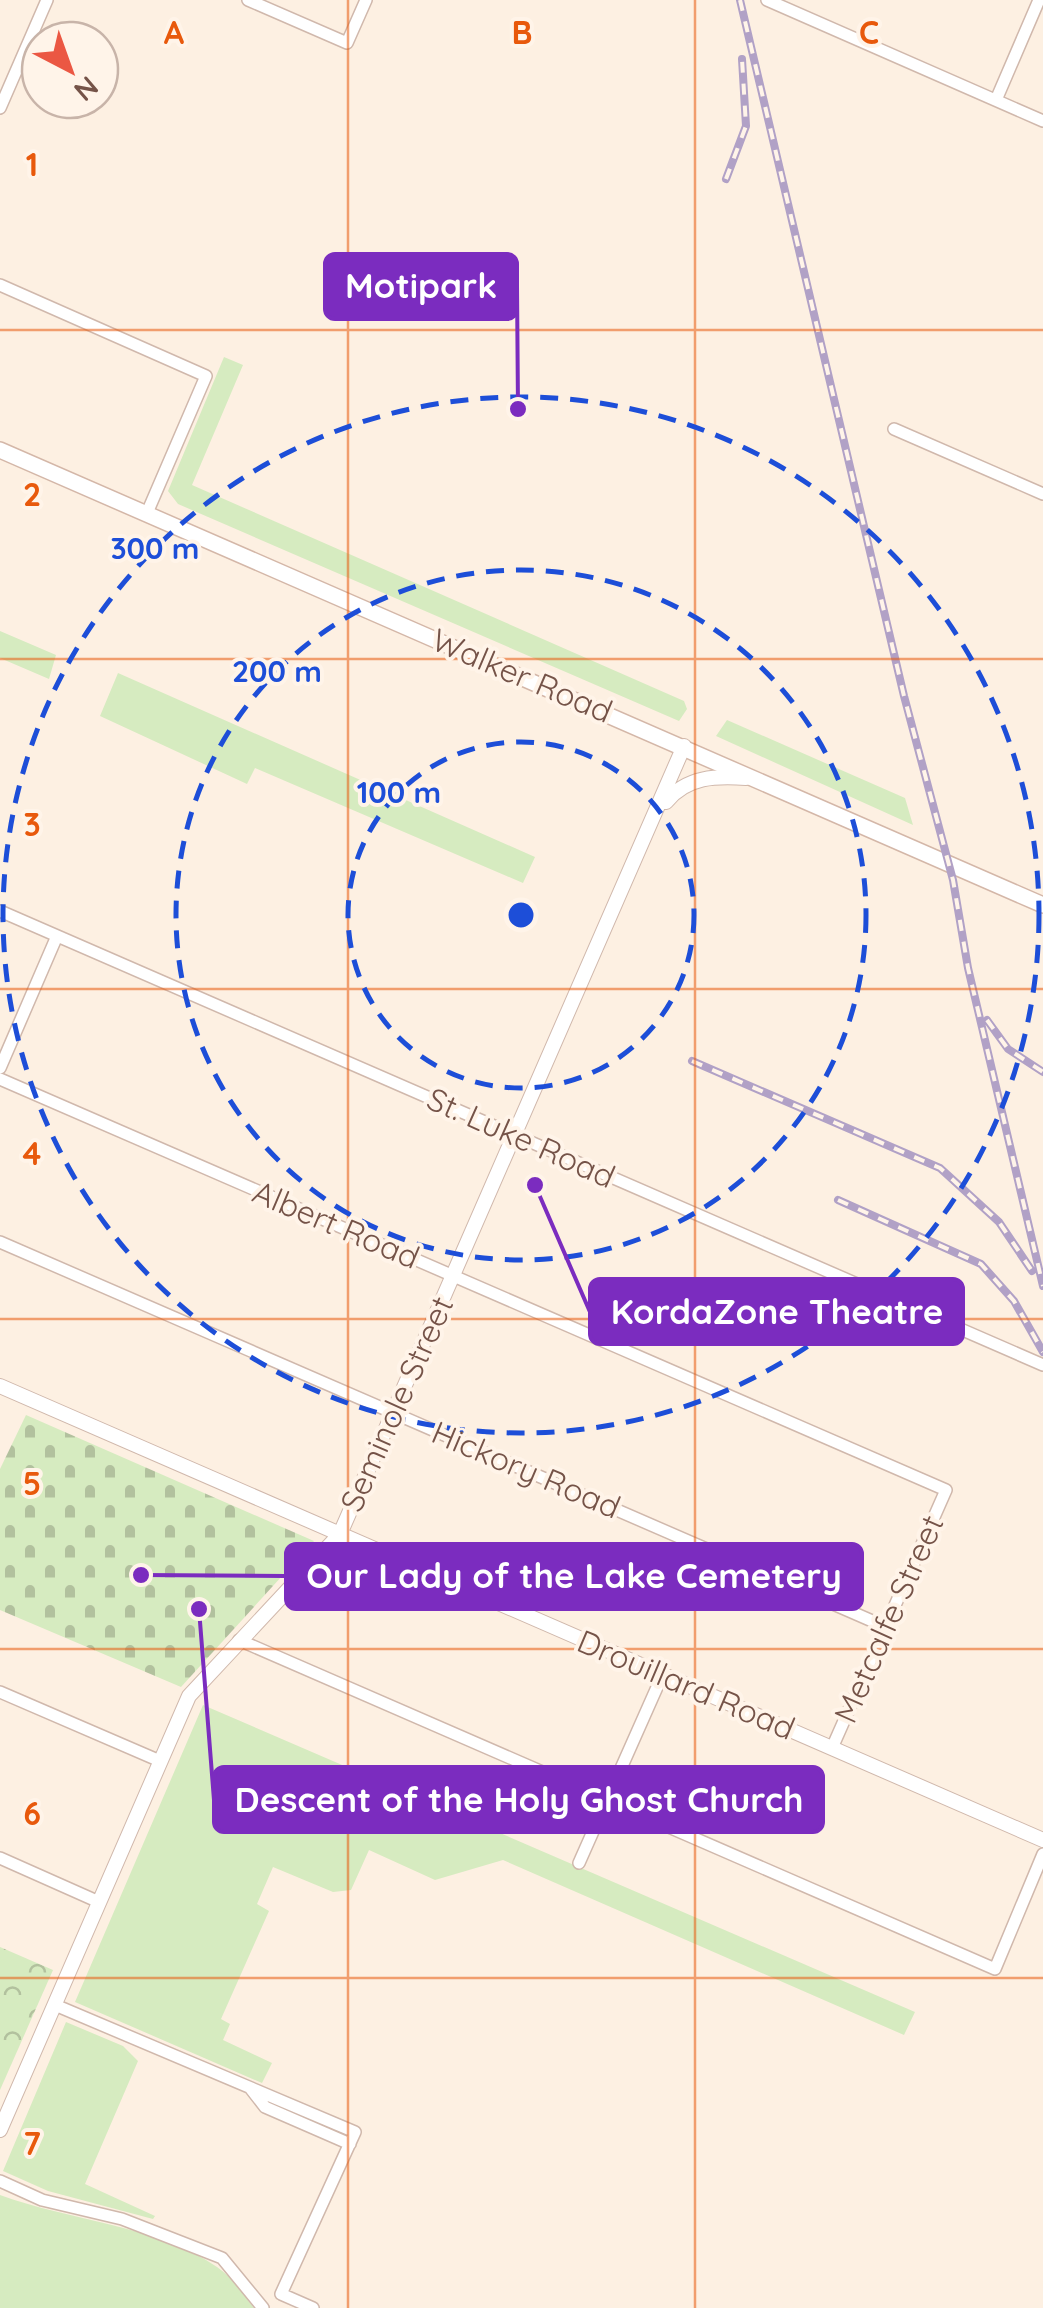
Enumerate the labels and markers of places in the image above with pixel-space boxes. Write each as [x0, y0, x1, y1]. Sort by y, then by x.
callout: Motipark [325, 254, 517, 319]
centre of rings [503, 897, 539, 933]
callout: KordaZone Theatre [590, 1279, 963, 1344]
callout: Our Lady of the Lake Cemetery [286, 1544, 862, 1609]
callout: Descent of the Holy Ghost Church [214, 1767, 823, 1832]

